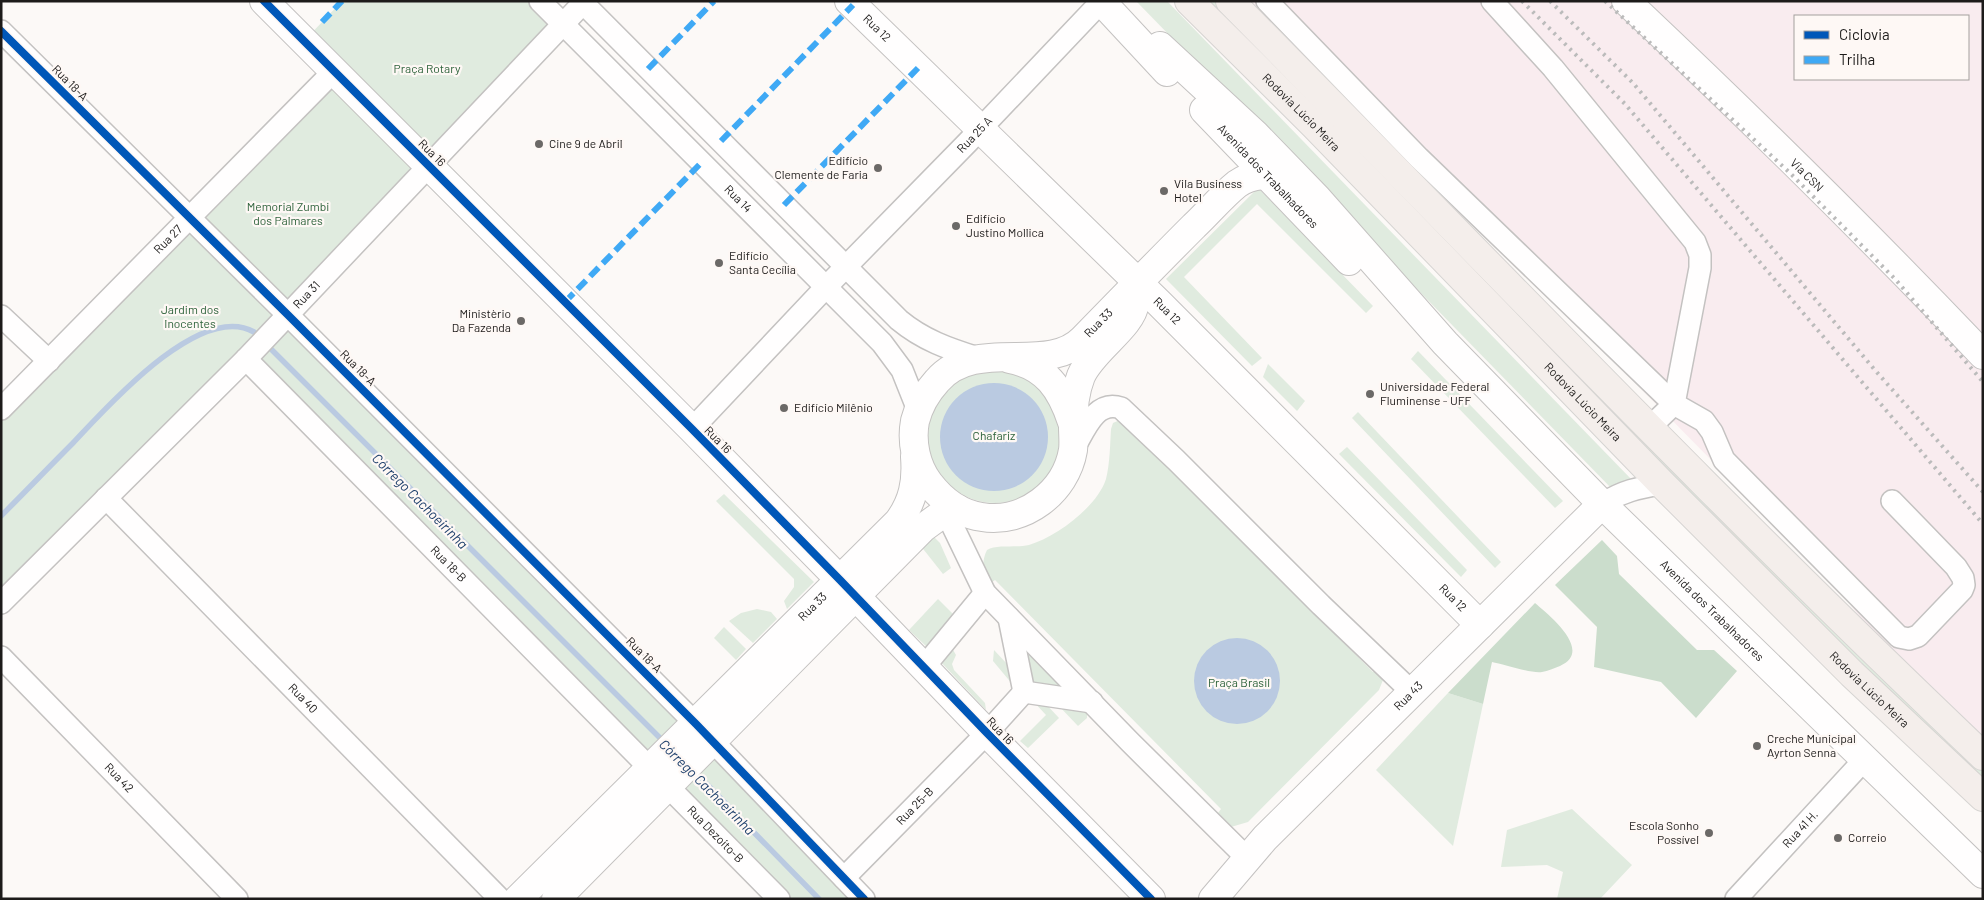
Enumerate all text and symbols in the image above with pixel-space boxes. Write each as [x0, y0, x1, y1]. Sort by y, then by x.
street label: Rua 12 [861, 11, 894, 44]
legend [1794, 15, 1969, 80]
text: Ciclovia [1839, 25, 1890, 43]
text: Trilha [1839, 50, 1875, 68]
park label: Praça Rotary [394, 61, 461, 75]
street label: Rua 18-A [50, 62, 91, 103]
street label: Rodovia Lúcio Meira [1260, 70, 1343, 154]
street label: Rua 25 A [954, 113, 994, 155]
street label: Avenida dos Trabalhadores [1215, 121, 1322, 231]
street label: Rua 16 [416, 136, 449, 169]
place label: Cine 9 de Abril [549, 136, 623, 150]
marker: Cine 9 de Abril [533, 138, 545, 150]
place label: Edifício Clemente de Faria [774, 153, 868, 181]
street label: Via CSN [1788, 155, 1827, 194]
marker: Edifício Clemente de Faria [872, 162, 884, 174]
place label: Vila Business Hotel [1174, 176, 1242, 204]
street label: Rua 14 [722, 182, 755, 215]
marker: Vila Business Hotel [1158, 185, 1170, 197]
park label: Memorial Zumbi dos Palmares [247, 199, 329, 227]
place label: Edifício Justino Mollica [966, 211, 1044, 239]
marker: Edifício Justino Mollica [950, 220, 962, 232]
street label: Rua 27 [150, 221, 185, 256]
place label: Edifício Santa Cecília [729, 248, 796, 276]
marker: Edifício Santa Cecília [713, 257, 725, 269]
street label: Rua 31 [290, 278, 322, 311]
street label: Rua 12 [1151, 294, 1184, 327]
park label: Jardim dos Inocentes [161, 302, 219, 330]
street label: Rua 33 [1081, 305, 1115, 340]
place label: Ministèrio Da Fazenda [452, 306, 511, 334]
marker: Ministèrio Da Fazenda [515, 315, 527, 327]
street label: Rua 18-A [338, 347, 379, 388]
street label: Rodovia Lúcio Meira [1542, 359, 1625, 444]
place label: Universidade Federal Fluminense - UFF [1380, 379, 1489, 407]
marker: Universidade Federal Fluminense - UFF [1364, 388, 1376, 400]
place label: Edifício Milênio [794, 400, 873, 414]
marker: Edifício Milênio [778, 402, 790, 414]
street label: Rua 16 [702, 423, 735, 456]
park label: Chafariz [973, 428, 1015, 442]
water label: Córrego Cachoeirinha [369, 449, 472, 552]
street label: Rua 18-B [428, 542, 470, 584]
street label: Avenida dos Trabalhadores [1658, 556, 1767, 664]
street label: Rua 12 [1437, 580, 1470, 614]
street label: Rua 33 [795, 589, 829, 623]
street label: Rua 18-A [624, 634, 665, 675]
street label: Rodovia Lúcio Meira [1827, 648, 1912, 730]
park label: Praça Brasil [1208, 675, 1270, 689]
street label: Rua 43 [1390, 678, 1425, 713]
street label: Rua 40 [286, 680, 321, 715]
street label: Rua 16 [984, 714, 1017, 747]
place label: Creche Municipal Ayrton Senna [1767, 731, 1856, 759]
water label: Córrego Cachoeirinha [656, 735, 759, 838]
marker: Creche Municipal Ayrton Senna [1751, 740, 1763, 752]
street label: Rua 42 [102, 760, 137, 795]
street label: Rua 25-B [893, 784, 936, 827]
street label: Rua Dezoito-B [685, 802, 747, 865]
street label: Rua 41 H. [1779, 807, 1820, 850]
place label: Escola Sonho Possível [1629, 818, 1699, 846]
marker: Escola Sonho Possível [1703, 827, 1715, 839]
place label: Correio [1848, 830, 1886, 844]
marker: Correio [1832, 832, 1844, 844]

